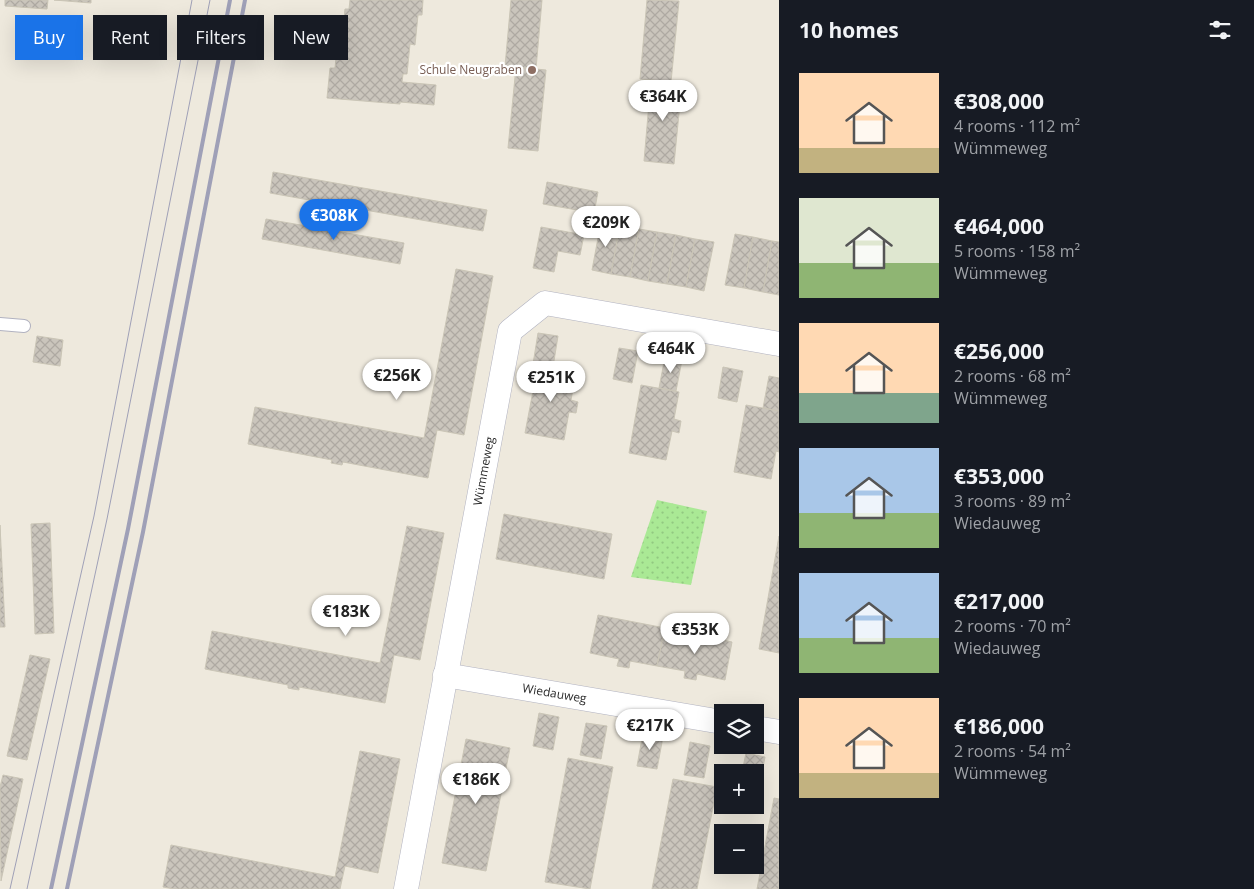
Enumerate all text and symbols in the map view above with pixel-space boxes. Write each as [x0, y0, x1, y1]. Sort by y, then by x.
chip: Buy [15, 15, 83, 60]
chip: Rent [93, 15, 167, 60]
chip: Filters [177, 15, 264, 60]
chip: New [274, 15, 348, 60]
text: 10 homes [799, 16, 899, 44]
icon: filters [1206, 16, 1234, 44]
place label: Schule Neugraben [419, 61, 522, 78]
marker: Schule Neugraben [526, 64, 538, 76]
pin: €364K [628, 80, 698, 122]
text: €364K [639, 85, 687, 107]
text: €308,000 [954, 87, 1044, 115]
icon: home [839, 93, 899, 153]
text: 4 rooms · 112 m² [954, 115, 1080, 137]
text: Wümmeweg [954, 137, 1047, 159]
pin: €308K [299, 198, 369, 241]
text: €308K [310, 204, 358, 226]
pin: €209K [571, 206, 641, 248]
text: €209K [582, 211, 630, 233]
text: €464,000 [954, 212, 1044, 240]
icon: home [839, 218, 899, 278]
text: 5 rooms · 158 m² [954, 240, 1080, 262]
text: Wümmeweg [954, 262, 1047, 284]
pin: €464K [636, 332, 706, 374]
text: €464K [647, 337, 695, 359]
text: €256,000 [954, 337, 1044, 365]
icon: home [839, 343, 899, 403]
pin: €256K [362, 358, 432, 401]
pin: €251K [516, 360, 586, 403]
text: €256K [373, 364, 421, 386]
text: 2 rooms · 68 m² [954, 365, 1071, 387]
text: €251K [527, 366, 575, 388]
text: Wümmeweg [954, 387, 1047, 409]
street label: Wümmeweg [469, 435, 498, 507]
text: €353,000 [954, 462, 1044, 490]
icon: home [839, 468, 899, 528]
text: 3 rooms · 89 m² [954, 490, 1071, 512]
text: Wiedauweg [954, 512, 1040, 534]
text: €217,000 [954, 587, 1044, 615]
icon: home [839, 593, 899, 653]
pin: €183K [311, 594, 381, 637]
text: €183K [322, 600, 370, 622]
pin: €353K [660, 612, 730, 655]
text: 2 rooms · 70 m² [954, 615, 1071, 637]
text: €353K [671, 618, 719, 640]
text: Wiedauweg [954, 637, 1040, 659]
street label: Wiedauweg [521, 679, 588, 707]
map controls [714, 704, 764, 874]
button: layers [714, 704, 764, 754]
pin: €217K [615, 708, 685, 751]
text: €186,000 [954, 712, 1044, 740]
text: €217K [626, 714, 674, 736]
icon: home [839, 718, 899, 778]
text: 2 rooms · 54 m² [954, 740, 1071, 762]
pin: €186K [441, 762, 511, 805]
text: Wümmeweg [954, 762, 1047, 784]
button: + [714, 764, 764, 814]
text: €186K [452, 768, 500, 790]
button: − [714, 824, 764, 874]

